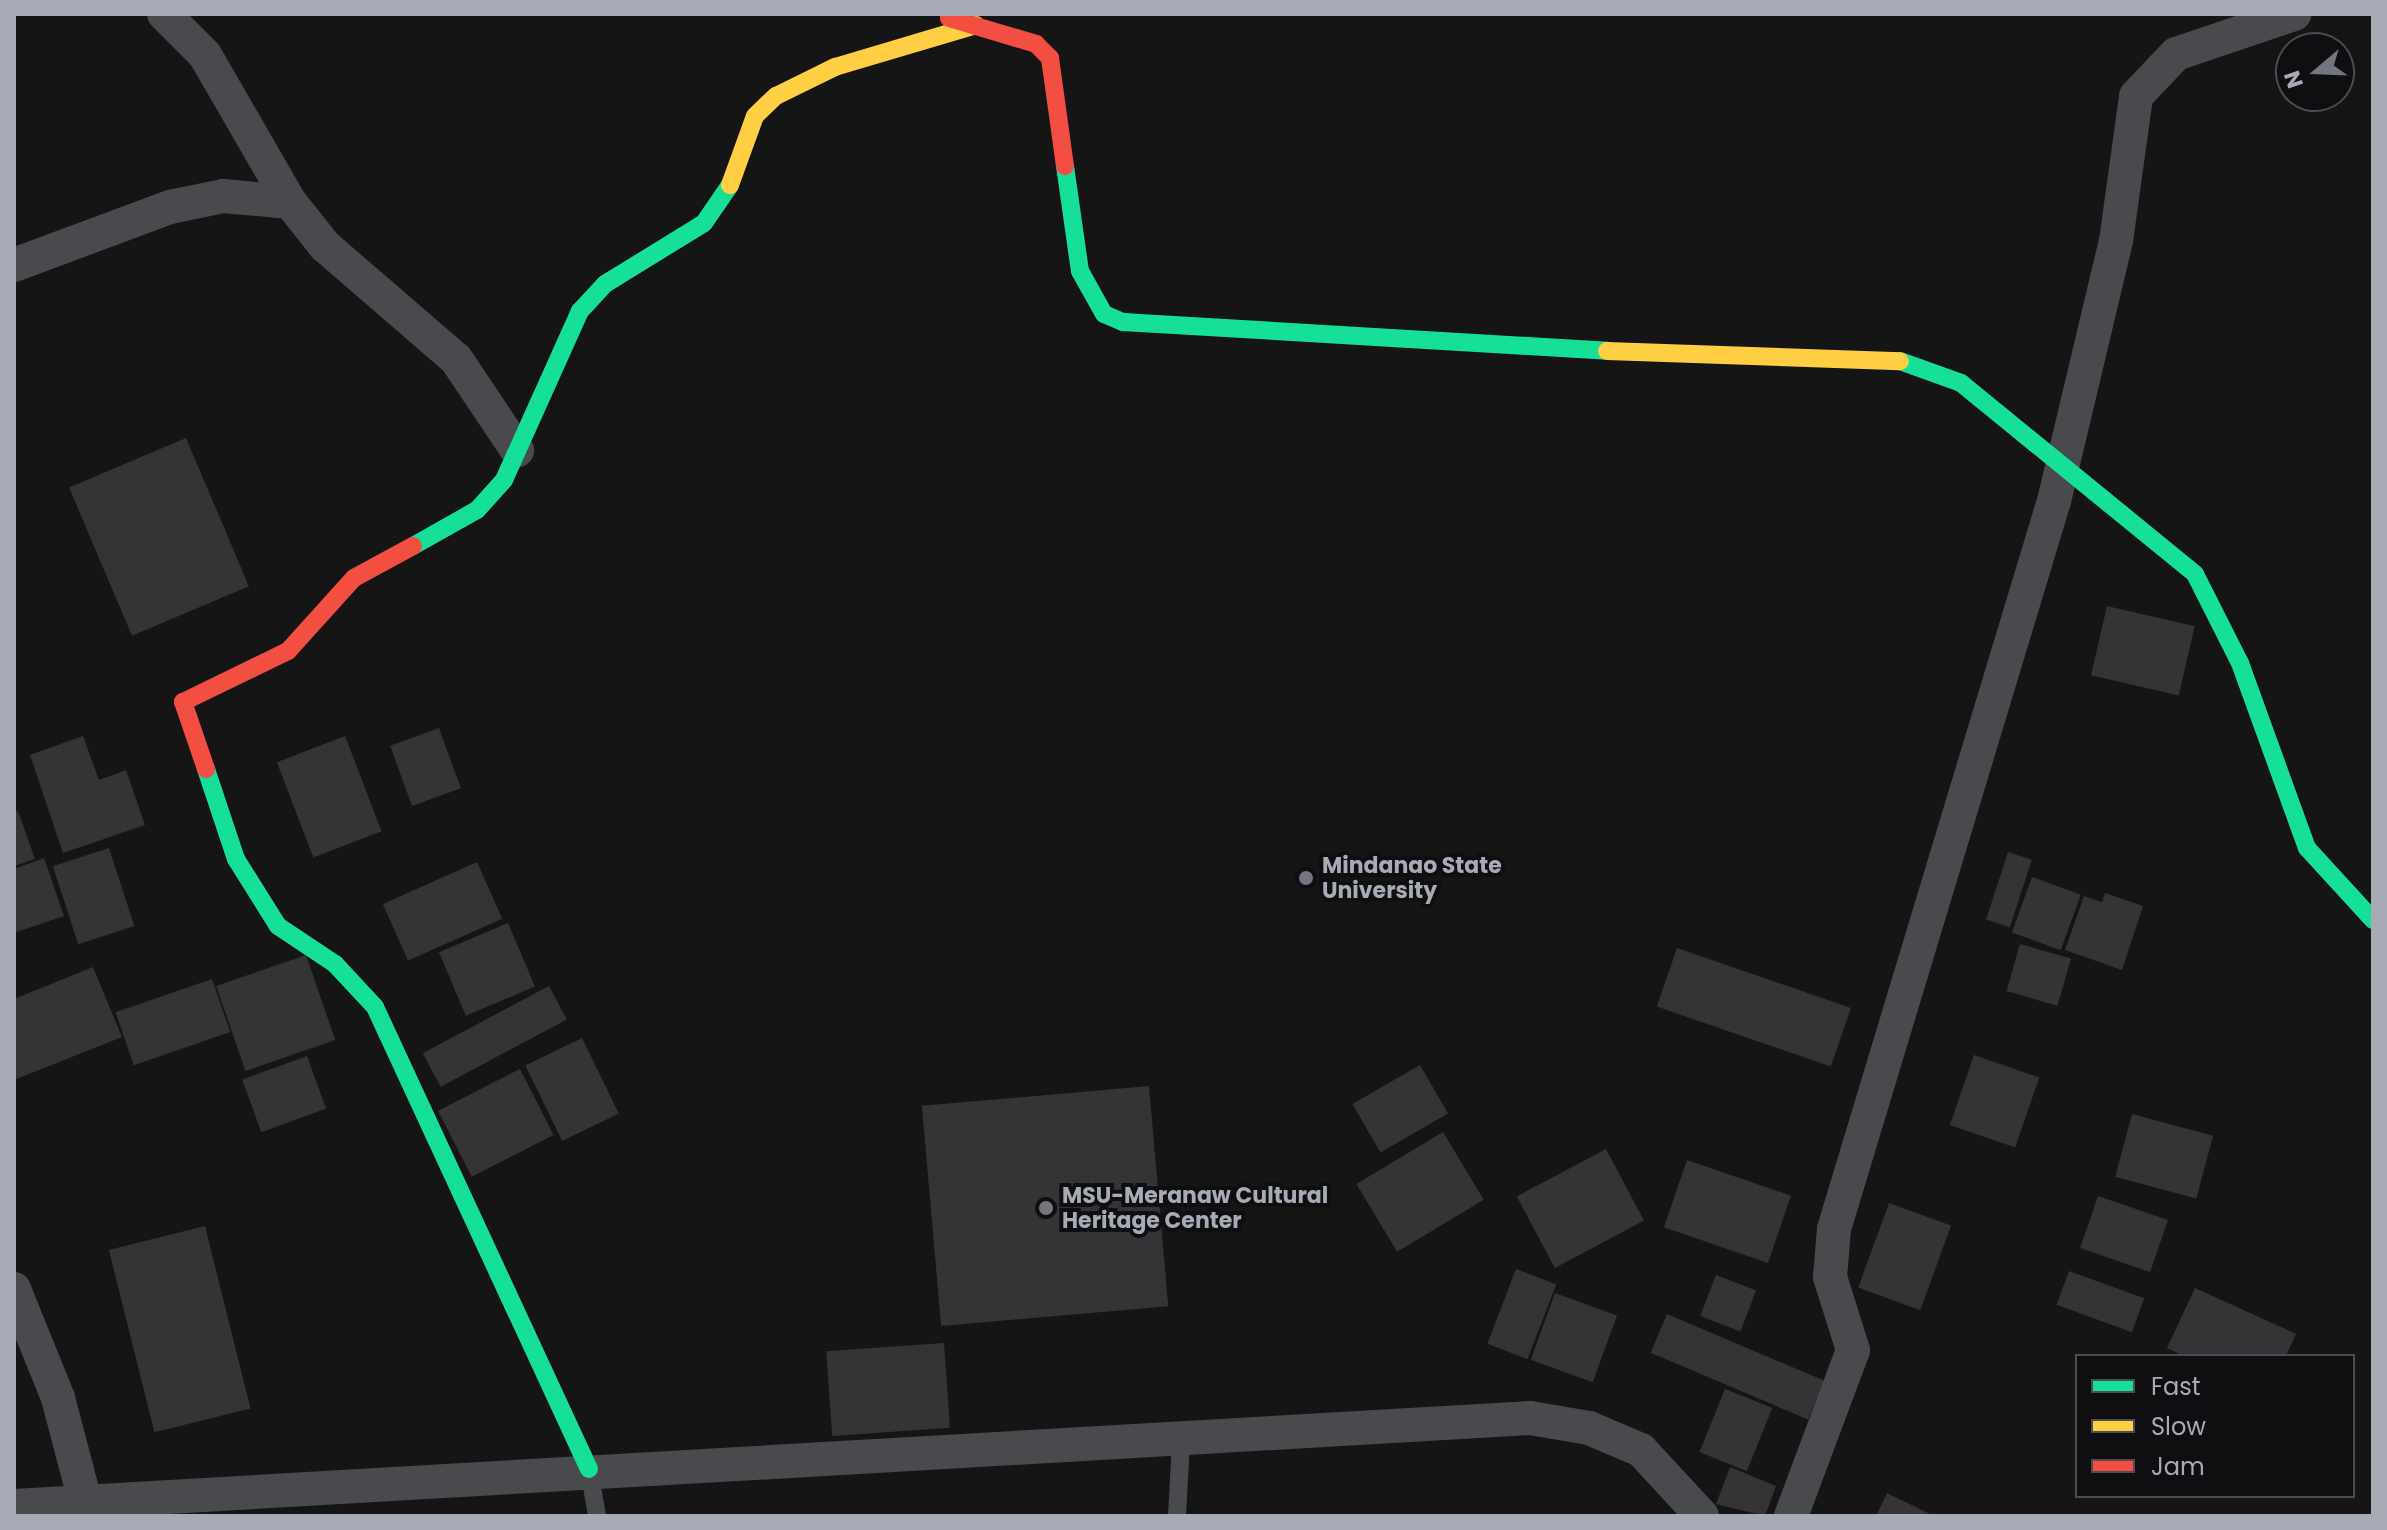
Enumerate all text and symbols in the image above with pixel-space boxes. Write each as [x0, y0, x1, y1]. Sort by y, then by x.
north arrow [2275, 32, 2355, 112]
text: N [2276, 66, 2311, 92]
place label: Mindanao State University [1322, 852, 1502, 904]
marker: Mindanao State University [1297, 869, 1315, 887]
place label: MSU-Meranaw Cultural Heritage Center [1062, 1182, 1328, 1234]
marker: MSU-Meranaw Cultural Heritage Center [1037, 1199, 1055, 1217]
legend [2075, 1354, 2355, 1498]
text: Fast [2151, 1370, 2201, 1403]
text: Slow [2151, 1410, 2206, 1443]
text: Jam [2151, 1450, 2205, 1483]

